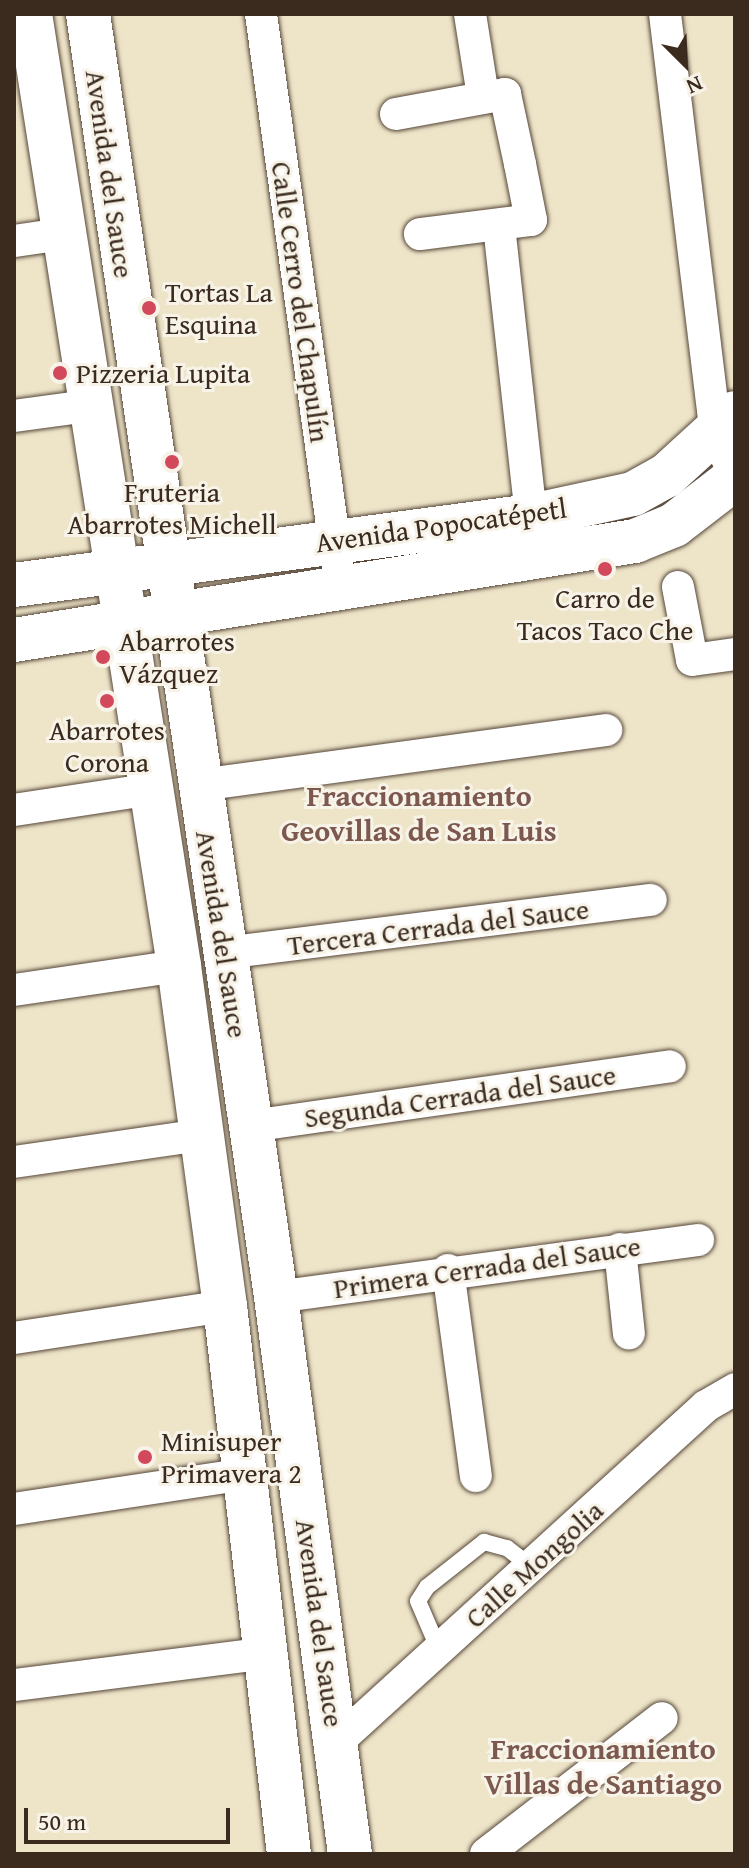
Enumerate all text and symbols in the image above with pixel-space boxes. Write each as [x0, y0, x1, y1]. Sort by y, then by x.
north arrow [645, 24, 725, 104]
street label: Avenida del Sauce [79, 68, 141, 280]
text: N [682, 68, 708, 104]
street label: Calle Cerro del Chapulín [265, 160, 337, 444]
place label: Tortas La Esquina [165, 275, 273, 341]
marker: Tortas La Esquina [140, 299, 158, 317]
place label: Pizzeria Lupita [76, 356, 250, 390]
marker: Pizzeria Lupita [51, 364, 69, 382]
marker: Fruteria Abarrotes Michell [163, 453, 181, 471]
place label: Fruteria Abarrotes Michell [67, 475, 277, 541]
street label: Avenida Popocatépetl [313, 491, 569, 559]
marker: Carro de Tacos Taco Che [596, 560, 614, 578]
place label: Carro de Tacos Taco Che [517, 581, 693, 647]
place label: Abarrotes Vázquez [119, 624, 235, 690]
marker: Abarrotes Vázquez [94, 648, 112, 666]
marker: Abarrotes Corona [98, 692, 116, 710]
place label: Abarrotes Corona [49, 713, 165, 779]
district label: Fraccionamiento Geovillas de San Luis [281, 777, 557, 848]
street label: Avenida del Sauce [189, 828, 255, 1040]
street label: Tercera Cerrada del Sauce [285, 892, 591, 962]
street label: Segunda Cerrada del Sauce [302, 1057, 618, 1135]
street label: Primera Cerrada del Sauce [331, 1229, 643, 1305]
place label: Minisuper Primavera 2 [161, 1424, 302, 1490]
marker: Minisuper Primavera 2 [136, 1448, 154, 1466]
street label: Calle Mongolia [458, 1493, 610, 1635]
street label: Avenida del Sauce [289, 1517, 351, 1729]
district label: Fraccionamiento Villas de Santiago [484, 1730, 722, 1800]
scale bar [28, 1792, 234, 1842]
text: 50 m [38, 1804, 86, 1839]

